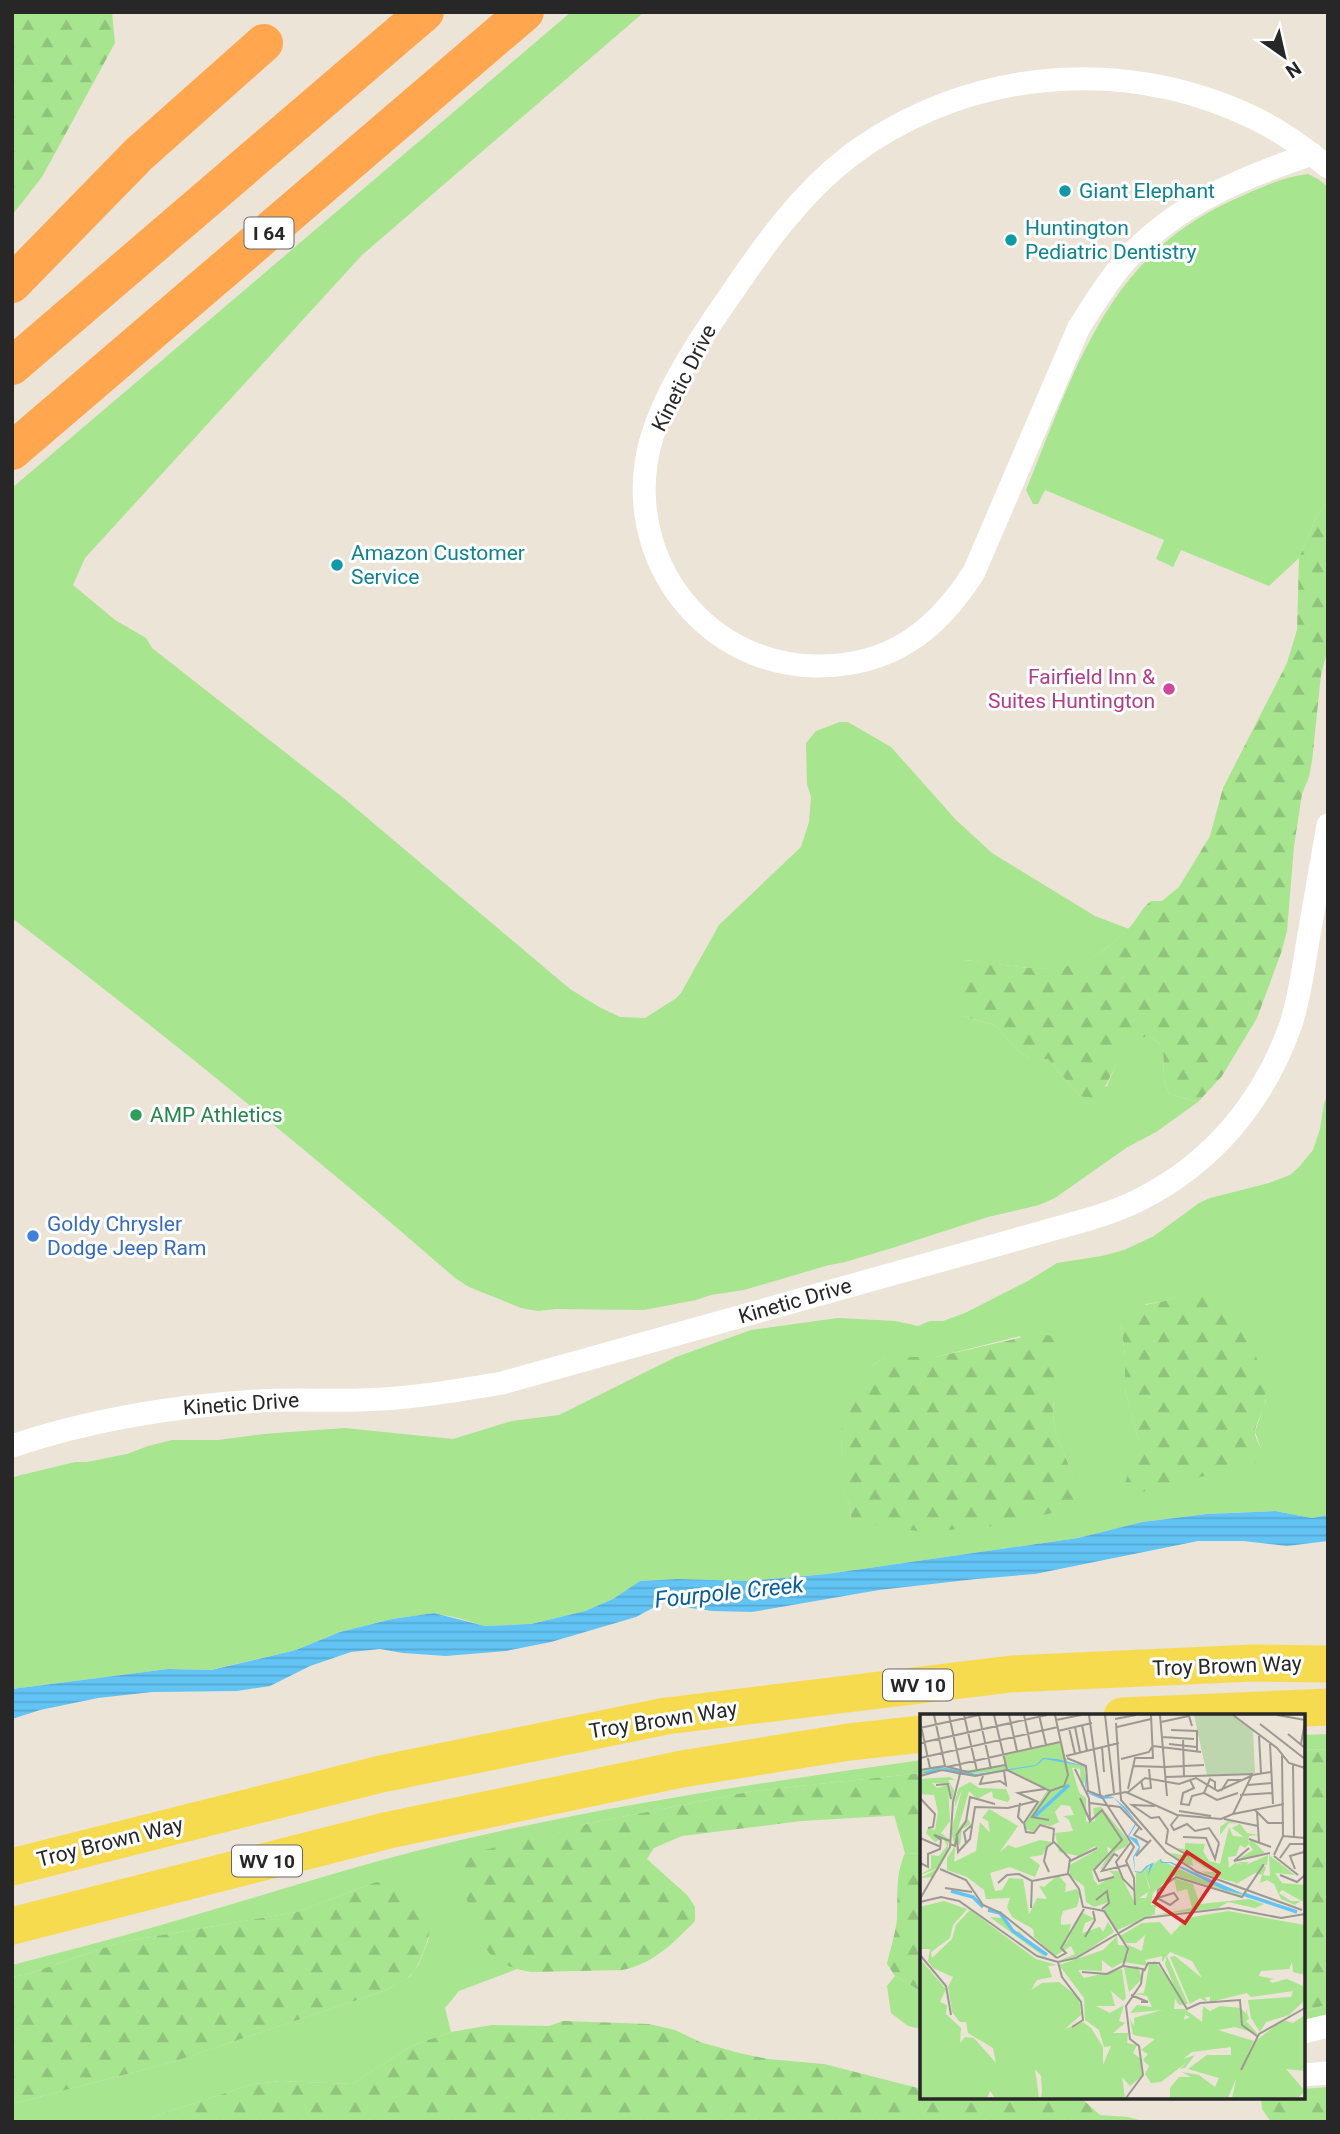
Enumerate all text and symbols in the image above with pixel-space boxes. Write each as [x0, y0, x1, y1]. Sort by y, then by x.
north arrow [1249, 21, 1319, 91]
text: N [1281, 56, 1305, 83]
place label: Giant Elephant [1079, 179, 1215, 203]
marker: Giant Elephant [1057, 183, 1073, 199]
place label: Huntington Pediatric Dentistry [1025, 216, 1196, 264]
road number: I 64 [244, 218, 294, 248]
marker: Huntington Pediatric Dentistry [1003, 232, 1019, 248]
street label: Kinetic Drive [647, 321, 721, 435]
place label: Amazon Customer Service [351, 541, 525, 589]
marker: Amazon Customer Service [329, 557, 345, 573]
place label: Fairfield Inn & Suites Huntington [988, 665, 1155, 713]
marker: Fairfield Inn & Suites Huntington [1161, 681, 1177, 697]
place label: AMP Athletics [150, 1103, 283, 1127]
marker: AMP Athletics [128, 1107, 144, 1123]
place label: Goldy Chrysler Dodge Jeep Ram [47, 1212, 206, 1260]
marker: Goldy Chrysler Dodge Jeep Ram [25, 1228, 41, 1244]
street label: Kinetic Drive [736, 1273, 854, 1329]
street label: Kinetic Drive [182, 1388, 300, 1420]
water label: Fourpole Creek [653, 1571, 806, 1614]
street label: Troy Brown Way [1152, 1651, 1302, 1681]
road number: WV 10 [883, 1670, 953, 1700]
street label: Troy Brown Way [587, 1696, 739, 1744]
inset map [920, 1714, 1305, 2099]
street label: Troy Brown Way [34, 1812, 186, 1872]
road number: WV 10 [232, 1845, 302, 1876]

